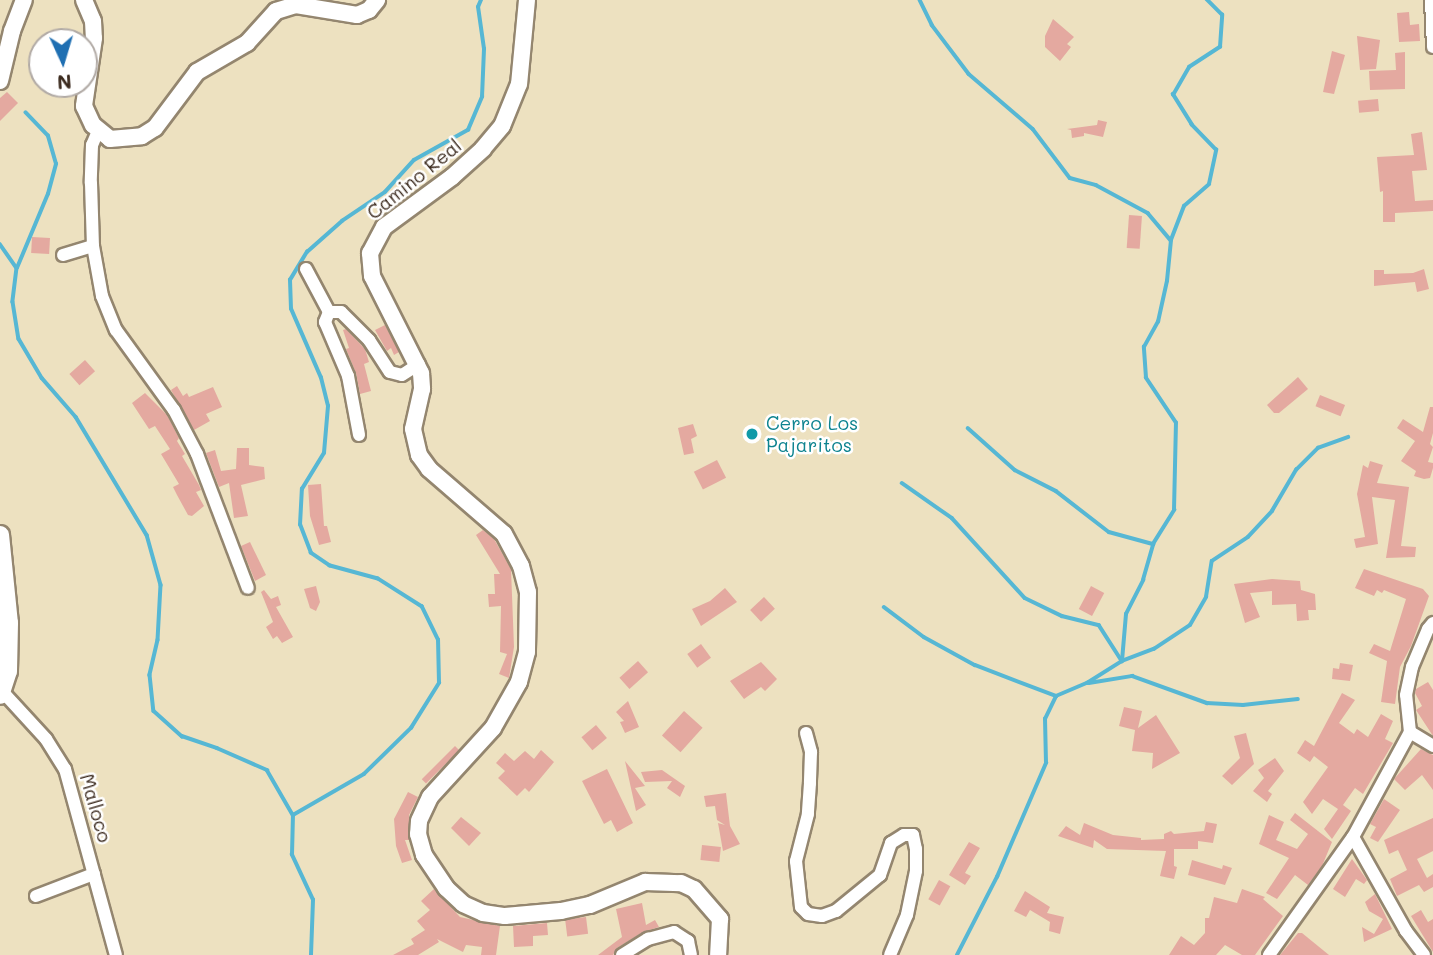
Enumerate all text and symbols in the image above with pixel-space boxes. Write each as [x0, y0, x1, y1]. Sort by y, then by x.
north arrow [28, 28, 98, 98]
text: N [56, 69, 72, 95]
street label: Camino Real [362, 134, 466, 224]
place label: Cerro Los Pajaritos [766, 412, 858, 456]
marker: Cerro Los Pajaritos [744, 426, 760, 442]
street label: Malloco [75, 771, 117, 845]

